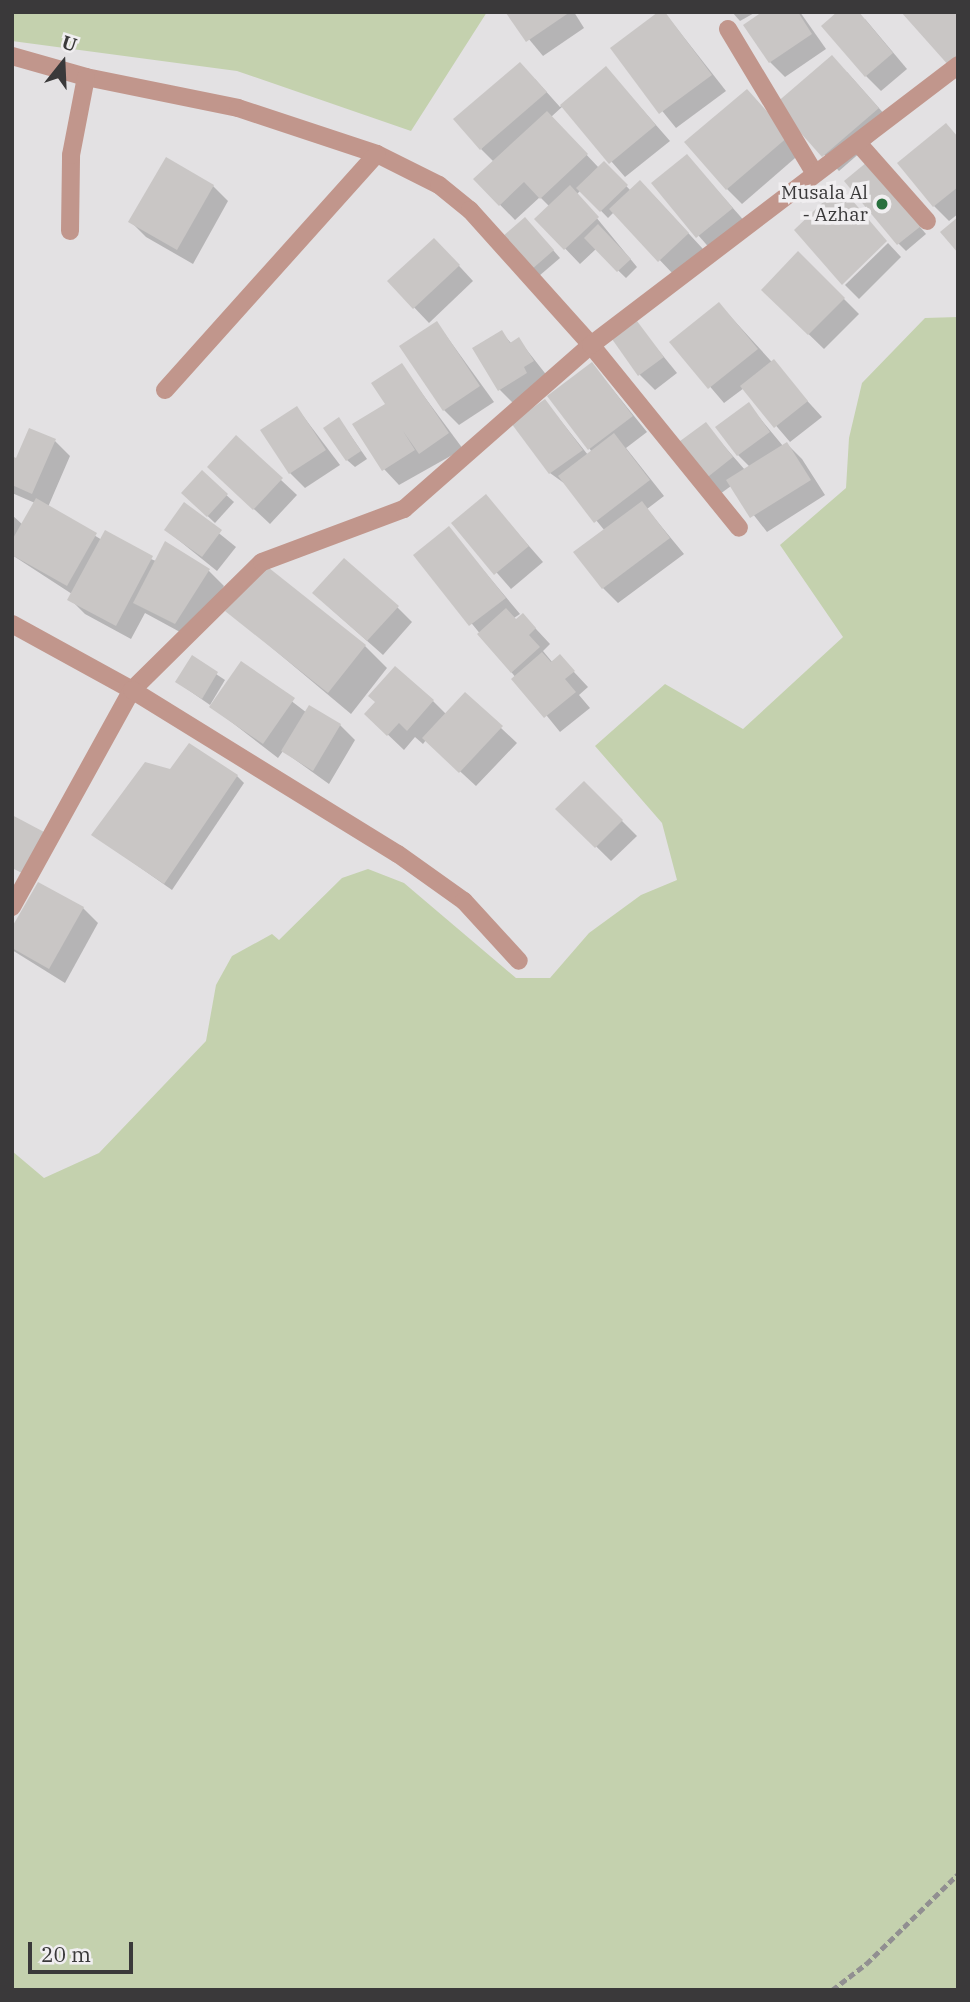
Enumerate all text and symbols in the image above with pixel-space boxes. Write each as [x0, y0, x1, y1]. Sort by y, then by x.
north arrow [28, 28, 98, 98]
text: U [59, 29, 80, 57]
place label: Musala Al - Azhar [781, 182, 868, 226]
marker: Musala Al - Azhar [874, 196, 890, 212]
scale bar [32, 1928, 136, 1972]
text: 20 m [41, 1940, 91, 1968]

